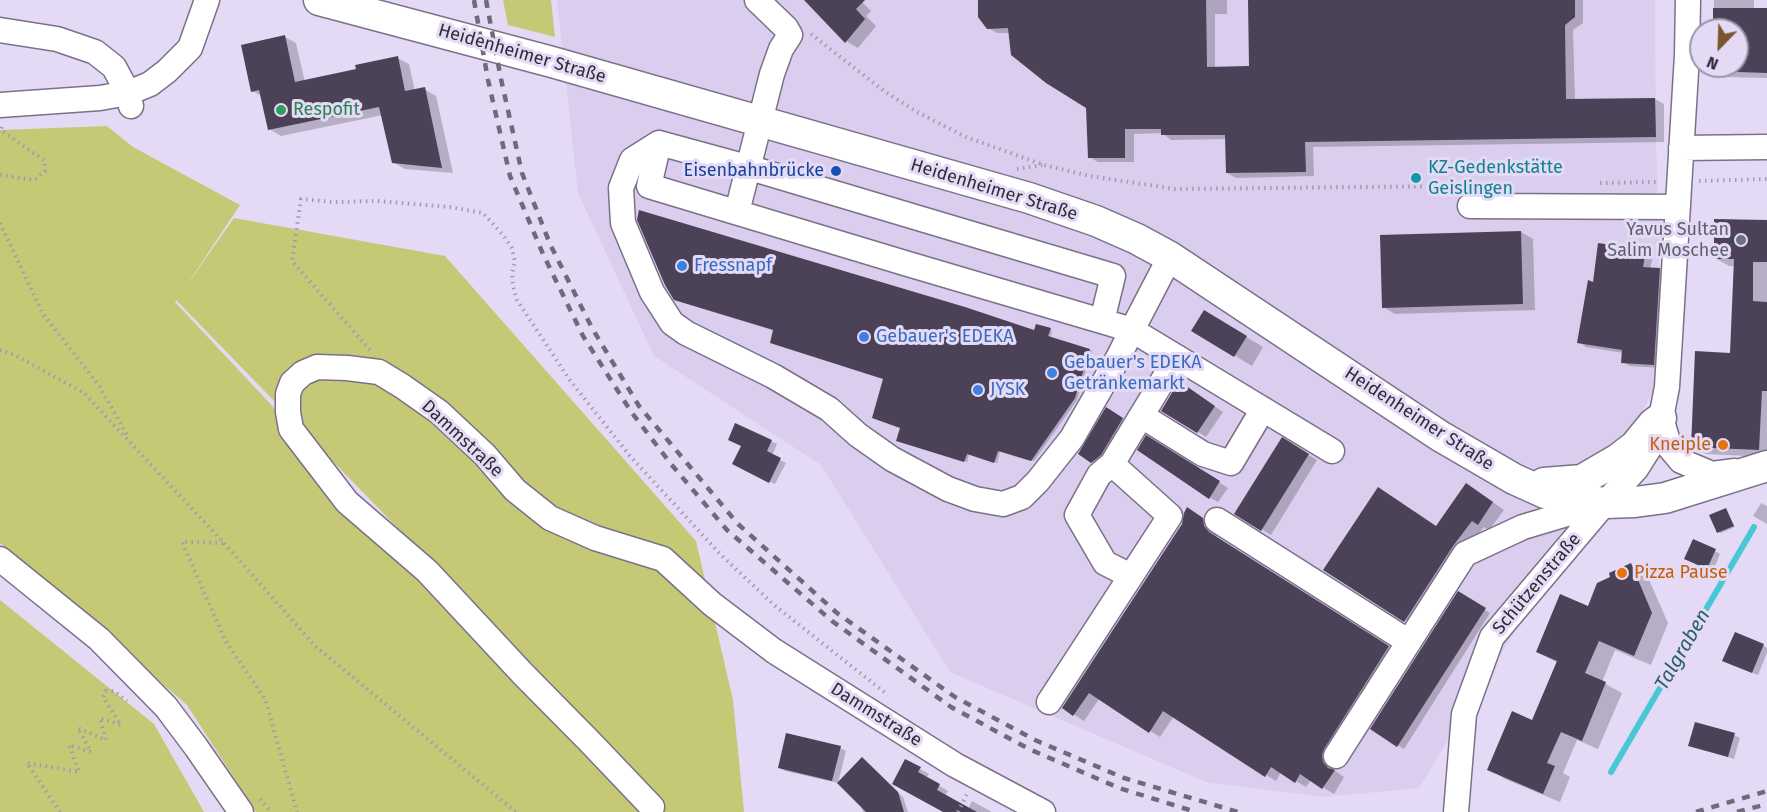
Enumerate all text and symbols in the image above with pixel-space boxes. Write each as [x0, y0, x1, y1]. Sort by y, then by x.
north arrow [1689, 18, 1749, 78]
street label: Heidenheimer Straße [436, 20, 608, 88]
text: N [1704, 52, 1721, 74]
place label: Respofit [293, 99, 360, 121]
marker: Respofit [274, 103, 288, 117]
street label: Heidenheimer Straße [908, 154, 1080, 226]
place label: KZ-Gedenkstätte Geislingen [1428, 157, 1563, 200]
place label: Eisenbahnbrücke [684, 160, 824, 182]
marker: Eisenbahnbrücke [829, 164, 843, 178]
marker: KZ-Gedenkstätte Geislingen [1409, 171, 1423, 185]
place label: Yavus Sultan Salim Moschee [1607, 219, 1729, 262]
marker: Yavus Sultan Salim Moschee [1734, 233, 1748, 247]
place label: Fressnapf [694, 255, 772, 277]
marker: Fressnapf [675, 259, 689, 273]
place label: Gebauer's EDEKA [876, 326, 1013, 348]
marker: Gebauer's EDEKA [857, 330, 871, 344]
place label: Gebauer's EDEKA Getränkemarkt [1064, 352, 1201, 394]
street label: Heidenheimer Straße [1340, 363, 1498, 475]
marker: Gebauer's EDEKA Getränkemarkt [1045, 366, 1059, 380]
place label: JYSK [990, 379, 1025, 401]
marker: JYSK [971, 383, 985, 397]
street label: Dammstraße [417, 396, 507, 482]
place label: Kneiple [1649, 434, 1711, 456]
marker: Kneiple [1716, 438, 1730, 452]
street label: Schützenstraße [1488, 529, 1586, 639]
place label: Pizza Pause [1634, 562, 1728, 584]
marker: Pizza Pause [1615, 566, 1629, 580]
water label: Talgraben [1650, 605, 1716, 695]
street label: Dammstraße [826, 678, 926, 752]

